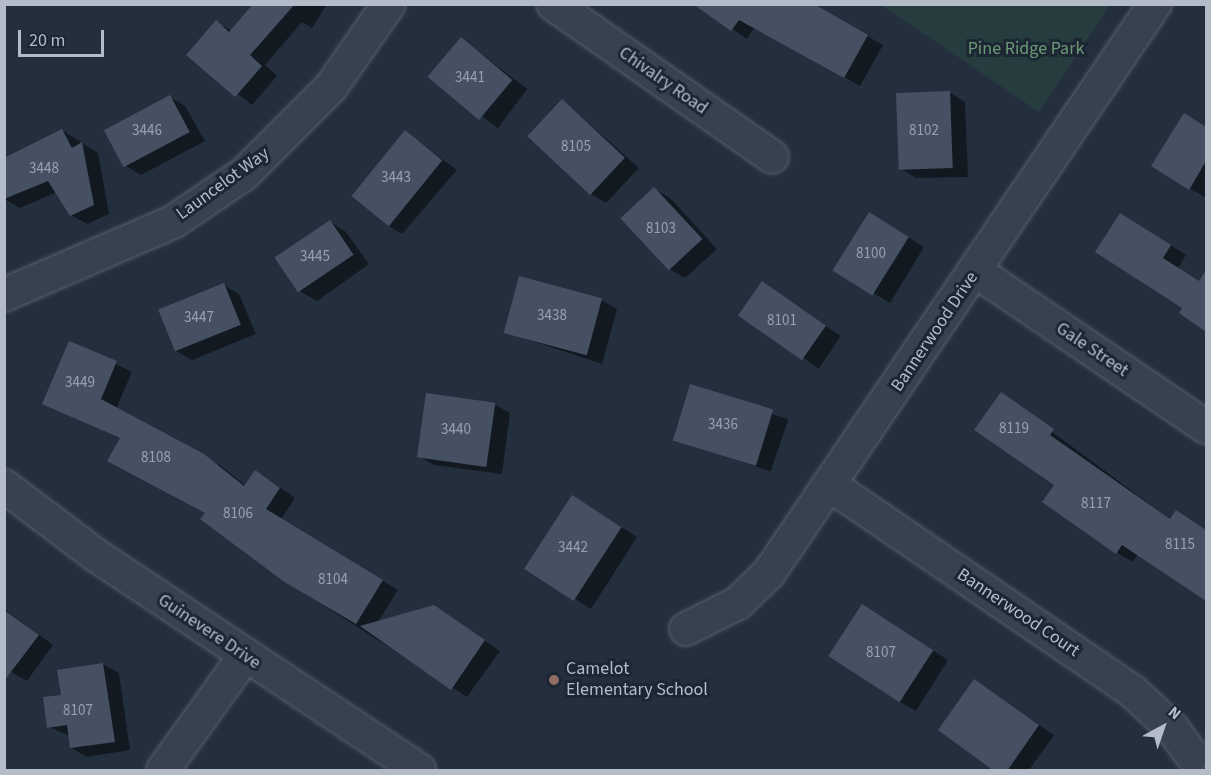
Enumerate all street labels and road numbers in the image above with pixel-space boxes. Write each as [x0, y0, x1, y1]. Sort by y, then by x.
street label: Chivalry Road [614, 42, 712, 120]
street label: Launcelot Way [172, 143, 274, 225]
street label: Bannerwood Drive [887, 268, 983, 396]
street label: Gale Street [1052, 318, 1132, 382]
street label: Bannerwood Court [953, 564, 1083, 662]
street label: Guinevere Drive [154, 590, 264, 674]

